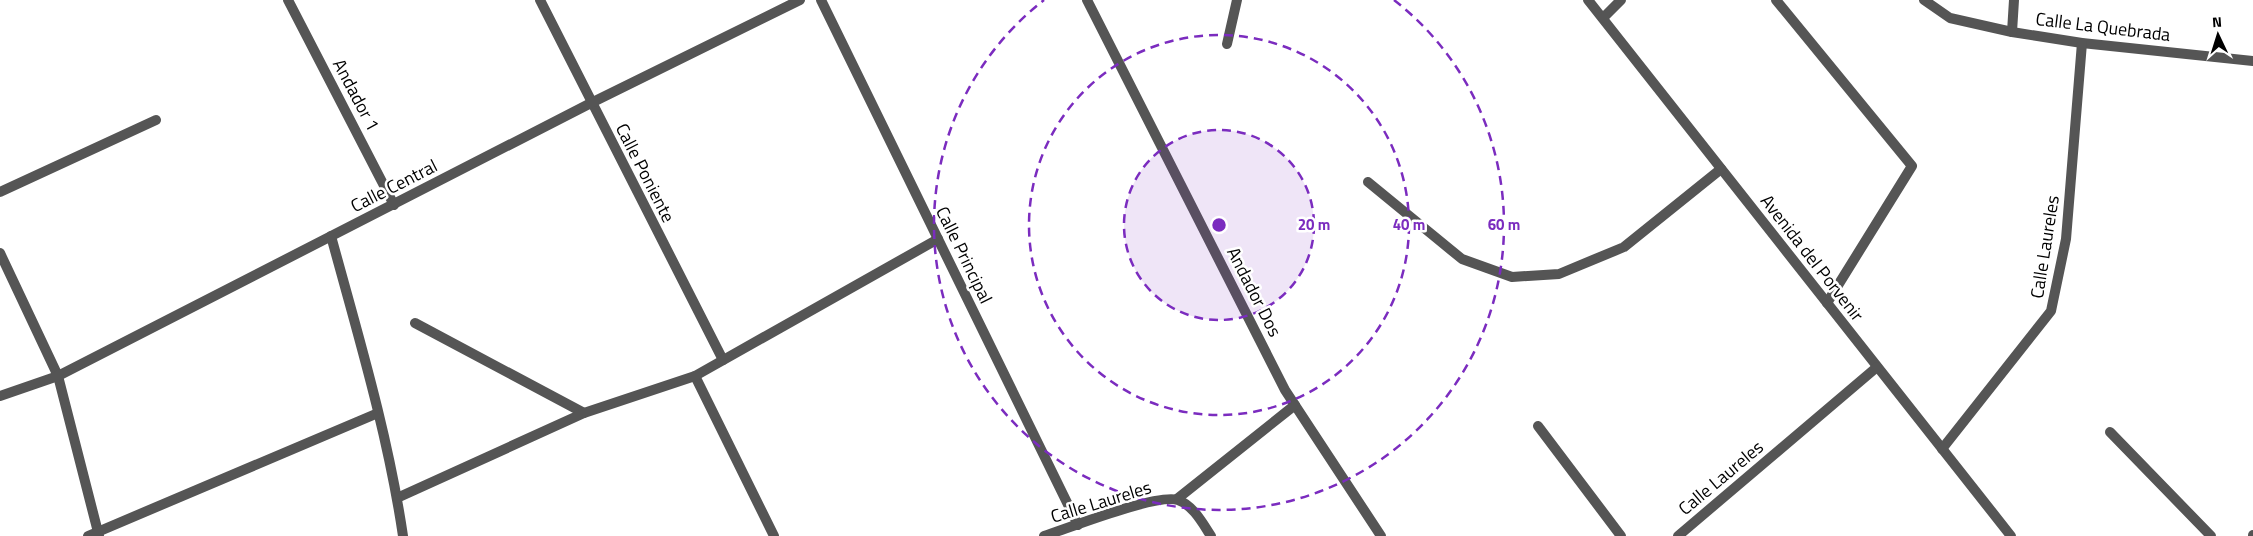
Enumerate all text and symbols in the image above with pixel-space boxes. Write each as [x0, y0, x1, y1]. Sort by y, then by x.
street label: Calle La Quebrada [2034, 5, 2172, 48]
north arrow [2193, 10, 2243, 60]
text: N [2211, 11, 2223, 32]
street label: Andador 1 [326, 54, 387, 136]
street label: Calle Poniente [609, 119, 682, 227]
street label: Calle Central [346, 152, 442, 219]
street label: Avenida del Porvenir [1754, 188, 1871, 327]
street label: Calle Laureles [2023, 193, 2066, 300]
street label: Calle Principal [929, 202, 1000, 308]
text: 20 m [1298, 213, 1330, 236]
text: 40 m [1393, 213, 1425, 236]
text: 60 m [1488, 213, 1520, 236]
centre of rings [1210, 216, 1228, 234]
street label: Andador Dos [1220, 242, 1289, 341]
street label: Calle Laureles [1672, 434, 1769, 521]
street label: Calle Laureles [1047, 473, 1155, 530]

